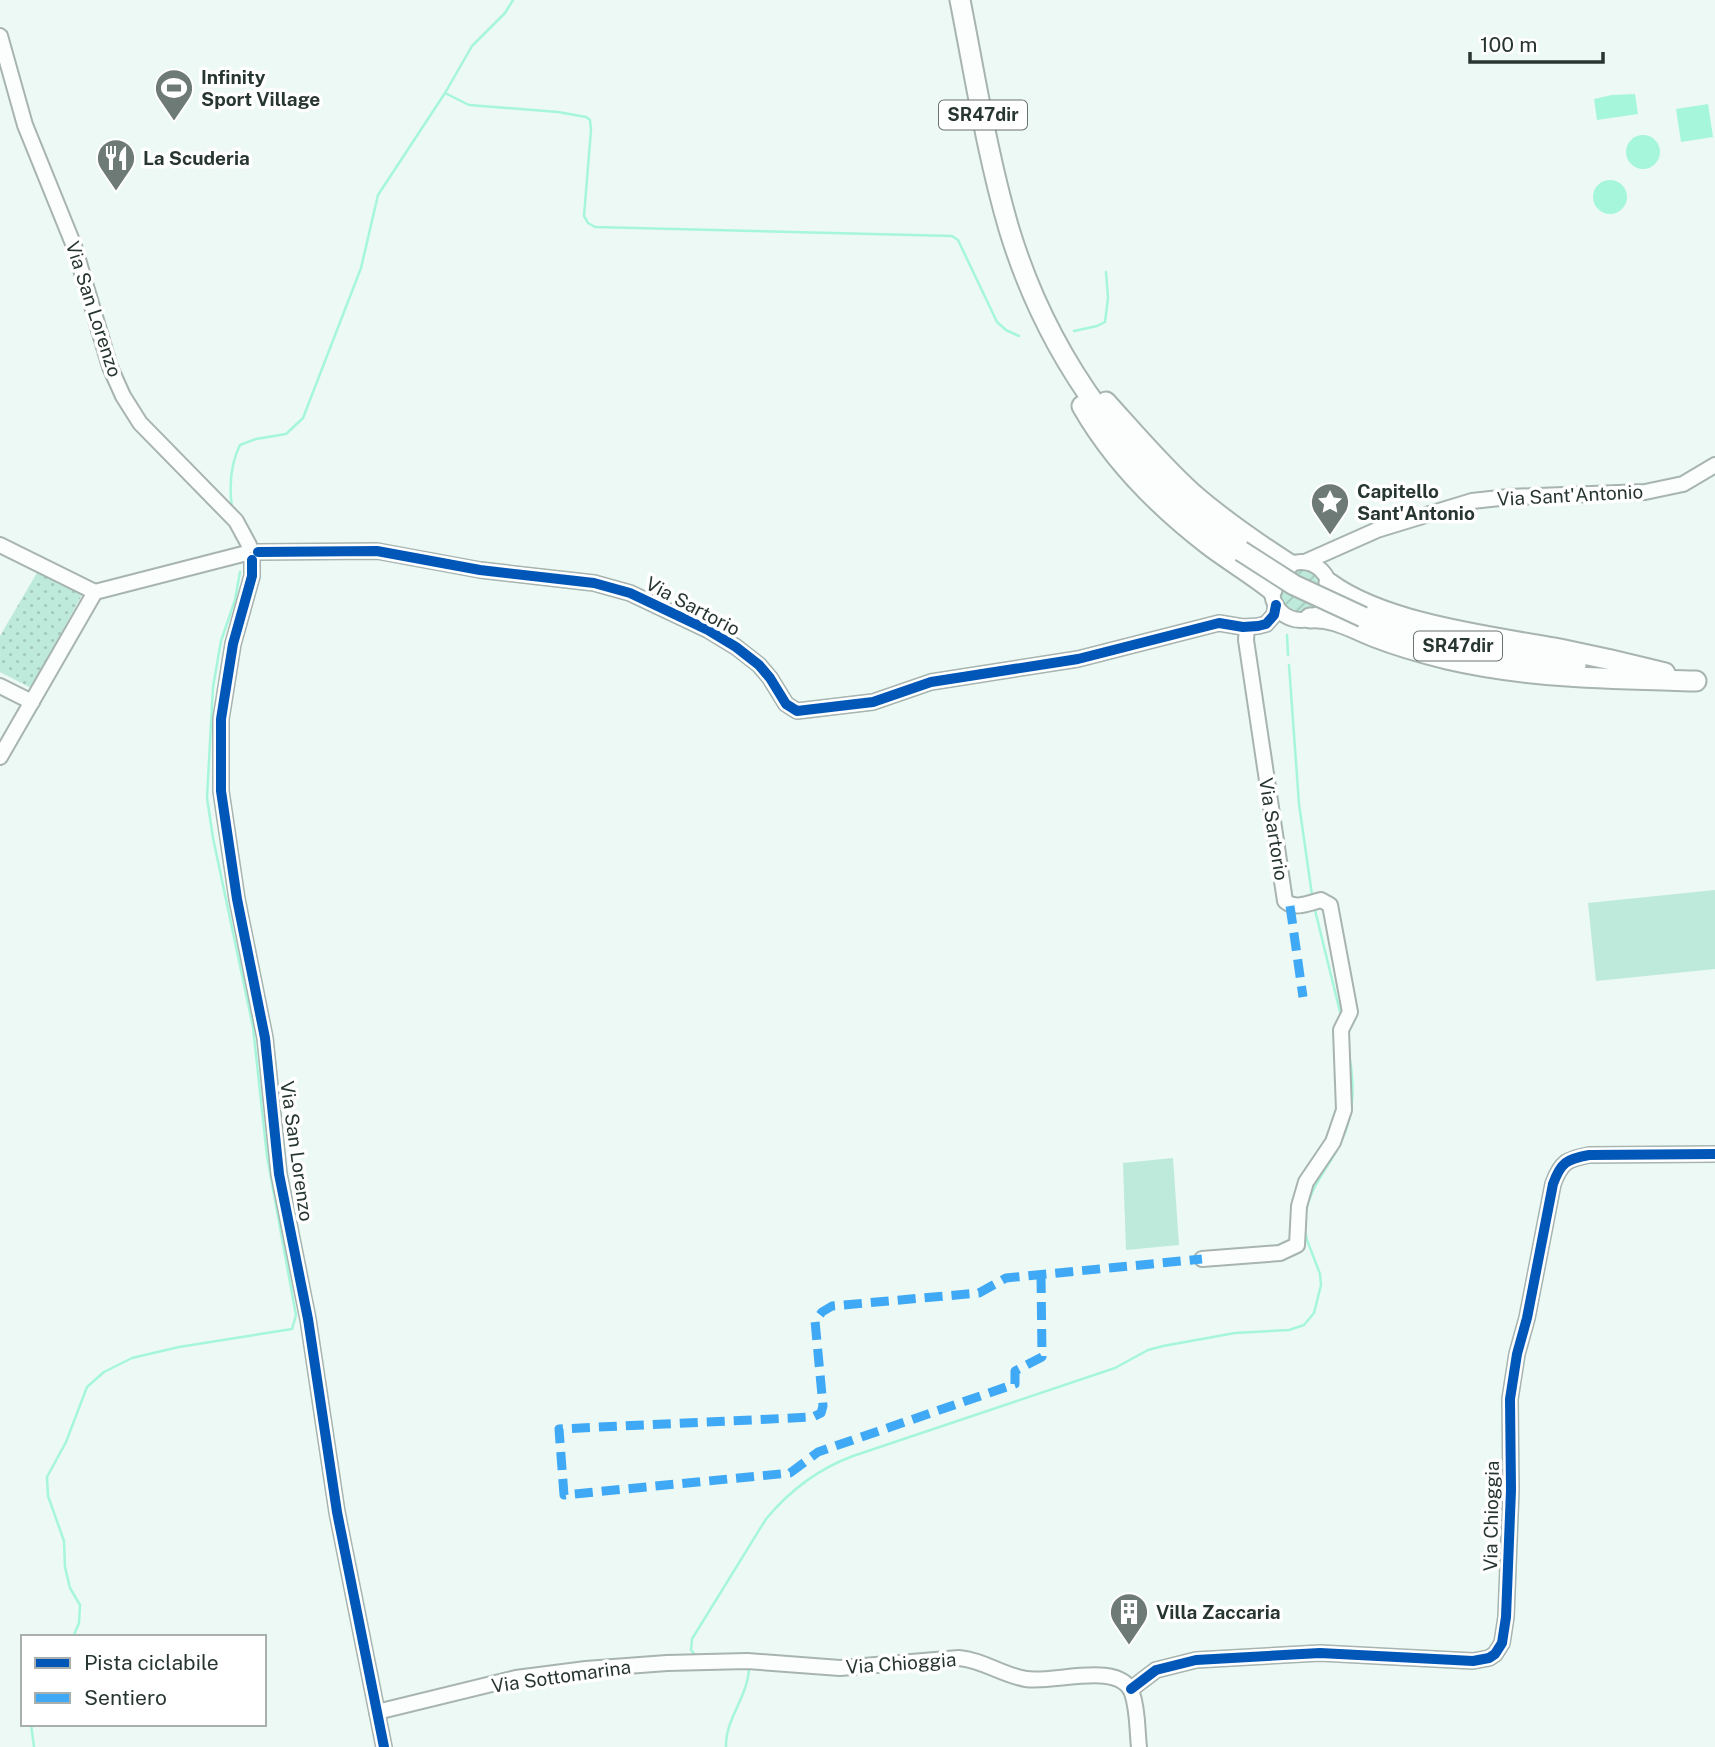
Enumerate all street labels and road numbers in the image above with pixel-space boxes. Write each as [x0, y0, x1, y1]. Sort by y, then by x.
road number: SR47dir [939, 100, 1027, 130]
street label: Via San Lorenzo [62, 238, 126, 380]
street label: Via Sant'Antonio [1496, 480, 1644, 510]
street label: Via Sartorio [642, 572, 744, 640]
road number: SR47dir [1414, 632, 1502, 660]
street label: Via Sartorio [1255, 776, 1293, 882]
street label: Via San Lorenzo [276, 1079, 318, 1223]
street label: Via Chioggia [1479, 1460, 1503, 1572]
street label: Via Chioggia [845, 1648, 957, 1678]
street label: Via Sottomarina [490, 1655, 632, 1697]

